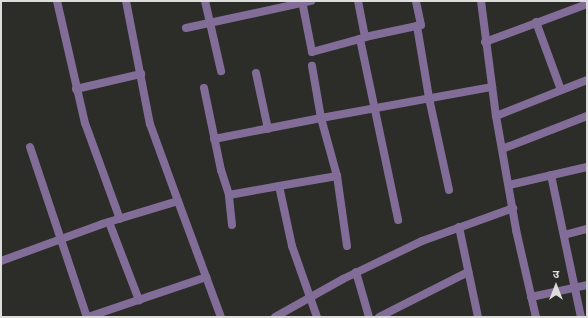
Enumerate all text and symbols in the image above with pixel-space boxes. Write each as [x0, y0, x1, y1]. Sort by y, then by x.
north arrow [536, 266, 576, 306]
text: उ [553, 268, 559, 280]

